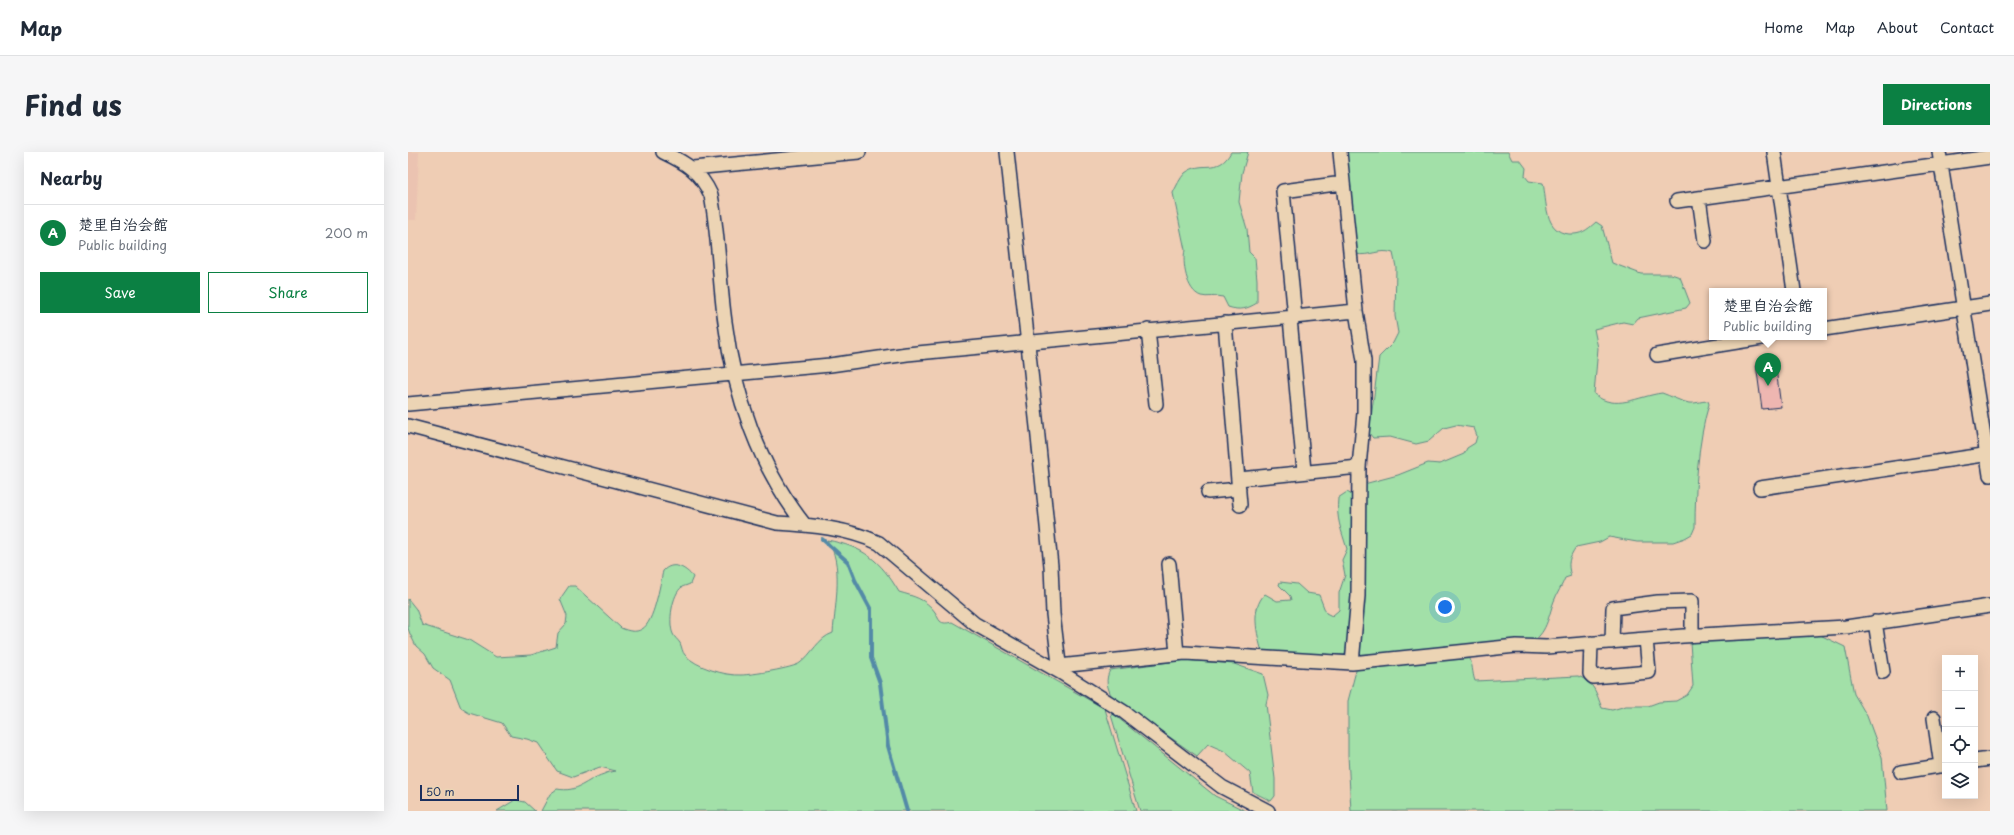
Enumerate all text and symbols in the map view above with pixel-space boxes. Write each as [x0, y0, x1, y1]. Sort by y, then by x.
text: Map [20, 14, 62, 42]
text: Home [1764, 17, 1803, 38]
text: Map [1825, 17, 1855, 38]
text: About [1877, 17, 1918, 38]
text: Contact [1940, 17, 1994, 38]
text: Find us [24, 83, 122, 126]
button: Directions [1883, 84, 1990, 125]
text: Nearby [40, 165, 102, 191]
text: 楚里自治会館 [78, 212, 168, 235]
text: A [48, 223, 58, 242]
text: 200 m [325, 223, 368, 242]
text: Public building [78, 235, 167, 254]
button: Save [40, 272, 200, 313]
button: Share [208, 272, 368, 313]
popup [1709, 288, 1827, 340]
text: 楚里自治会館 [1723, 293, 1813, 316]
text: Public building [1723, 316, 1812, 335]
pin: A [1755, 353, 1781, 386]
your location [1435, 597, 1455, 617]
map controls [1942, 655, 1978, 799]
button: + [1942, 655, 1978, 691]
button: − [1942, 691, 1978, 727]
button: locate [1942, 727, 1978, 763]
button: layers [1942, 763, 1978, 799]
scale bar [420, 783, 519, 802]
text: 50 m [426, 783, 455, 800]

